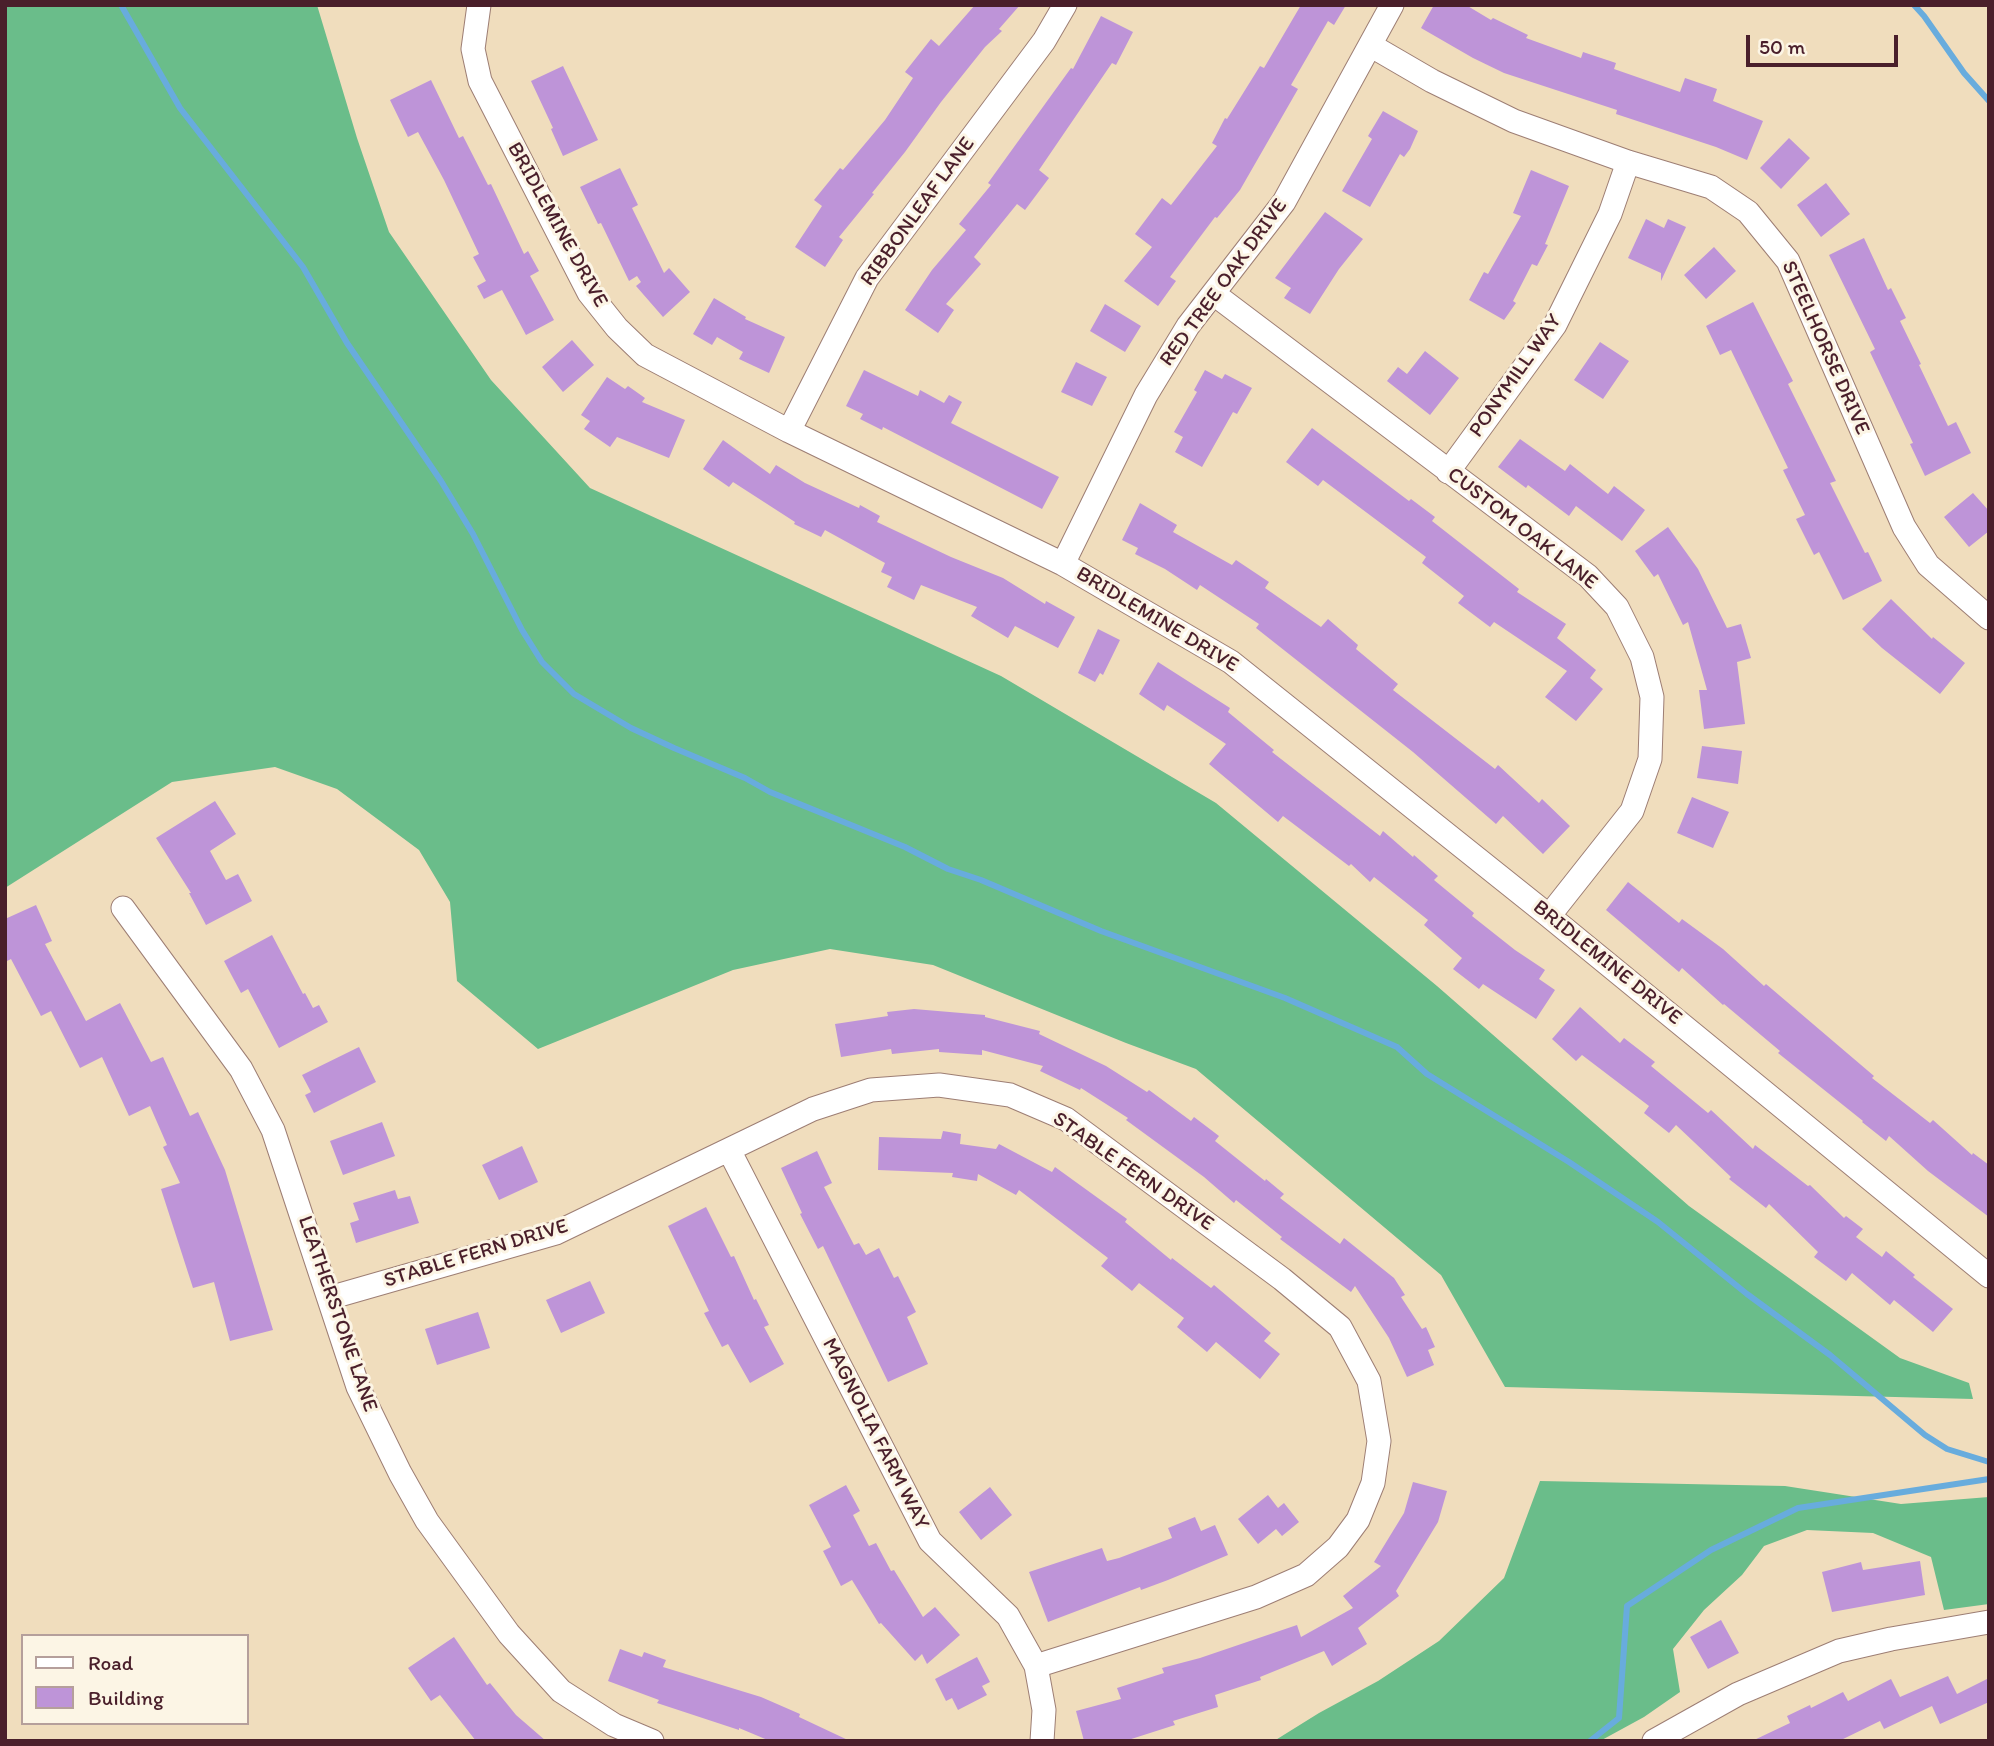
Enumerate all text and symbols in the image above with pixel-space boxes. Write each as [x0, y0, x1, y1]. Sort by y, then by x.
scale bar [1749, 21, 1901, 65]
text: 50 m [1759, 34, 1805, 59]
street label: RIBBONLEAF LANE [856, 133, 980, 291]
street label: BRIDLEMINE DRIVE [501, 138, 613, 312]
street label: RED TREE OAK DRIVE [1155, 194, 1293, 372]
street label: STEELHORSE DRIVE [1775, 257, 1875, 439]
street label: PONYMILL WAY [1464, 310, 1568, 442]
street label: CUSTOM OAK LANE [1442, 462, 1602, 596]
street label: BRIDLEMINE DRIVE [1071, 562, 1243, 678]
street label: BRIDLEMINE DRIVE [1527, 895, 1687, 1031]
street label: STABLE FERN DRIVE [1048, 1107, 1218, 1237]
street label: LEATHERSTONE LANE [292, 1213, 382, 1415]
street label: STABLE FERN DRIVE [381, 1214, 571, 1294]
street label: MAGNOLIA FARM WAY [816, 1334, 934, 1534]
legend [21, 1634, 248, 1725]
text: Road [88, 1650, 133, 1675]
text: Building [88, 1685, 164, 1710]

